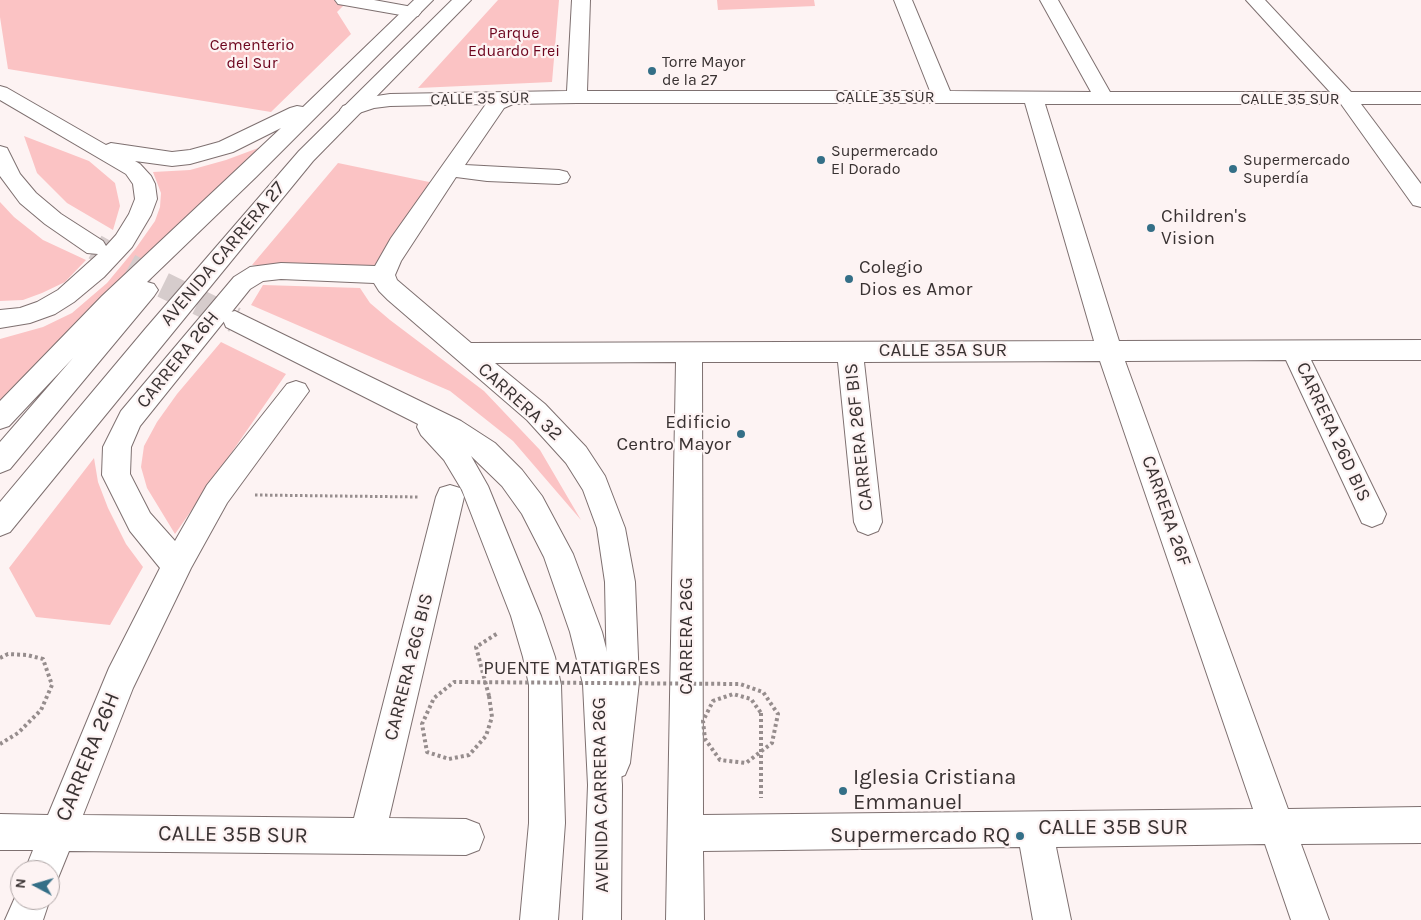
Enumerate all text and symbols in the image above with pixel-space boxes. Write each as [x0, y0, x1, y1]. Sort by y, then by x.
park label: Parque Eduardo Frei [468, 23, 560, 61]
park label: Cementerio del Sur [210, 35, 294, 73]
place label: Torre Mayor de la 27 [662, 52, 745, 90]
marker: Torre Mayor de la 27 [646, 65, 658, 77]
street label: CALLE 35 SUR [836, 87, 934, 107]
street label: CALLE 35 SUR [430, 89, 530, 109]
street label: CALLE 35 SUR [1241, 89, 1339, 109]
place label: Supermercado El Dorado [831, 141, 938, 179]
place label: Supermercado Superdía [1243, 150, 1350, 188]
marker: Supermercado El Dorado [815, 154, 827, 166]
marker: Supermercado Superdía [1227, 163, 1239, 175]
street label: AVENIDA CARRERA 27 [156, 177, 290, 331]
place label: Children's Vision [1161, 206, 1247, 250]
marker: Children's Vision [1145, 222, 1157, 234]
place label: Colegio Dios es Amor [859, 257, 972, 301]
marker: Colegio Dios es Amor [843, 273, 855, 285]
street label: CARRERA 26H [132, 307, 224, 413]
street label: CALLE 35A SUR [879, 340, 1007, 362]
street label: CARRERA 32 [473, 358, 567, 446]
street label: CARRERA 26D BIS [1291, 359, 1375, 505]
street label: CARRERA 26F BIS [840, 362, 878, 512]
place label: Edificio Centro Mayor [617, 412, 731, 456]
marker: Edificio Centro Mayor [735, 428, 747, 440]
street label: CARRERA 26F [1136, 453, 1196, 569]
street label: CARRERA 26G [676, 577, 698, 695]
street label: CARRERA 26G BIS [380, 591, 438, 743]
street label: PUENTE MATATIGRES [483, 658, 661, 680]
street label: CARRERA 26H [50, 689, 126, 825]
street label: AVENIDA CARRERA 26G [588, 697, 614, 893]
place label: Iglesia Cristiana Emmanuel [853, 765, 1016, 816]
marker: Iglesia Cristiana Emmanuel [837, 785, 849, 797]
street label: CALLE 35B SUR [1038, 815, 1188, 841]
street label: CALLE 35B SUR [158, 820, 308, 850]
place label: Supermercado RQ [830, 823, 1010, 849]
marker: Supermercado RQ [1014, 830, 1026, 842]
north arrow [10, 860, 60, 910]
text: N [12, 878, 30, 889]

